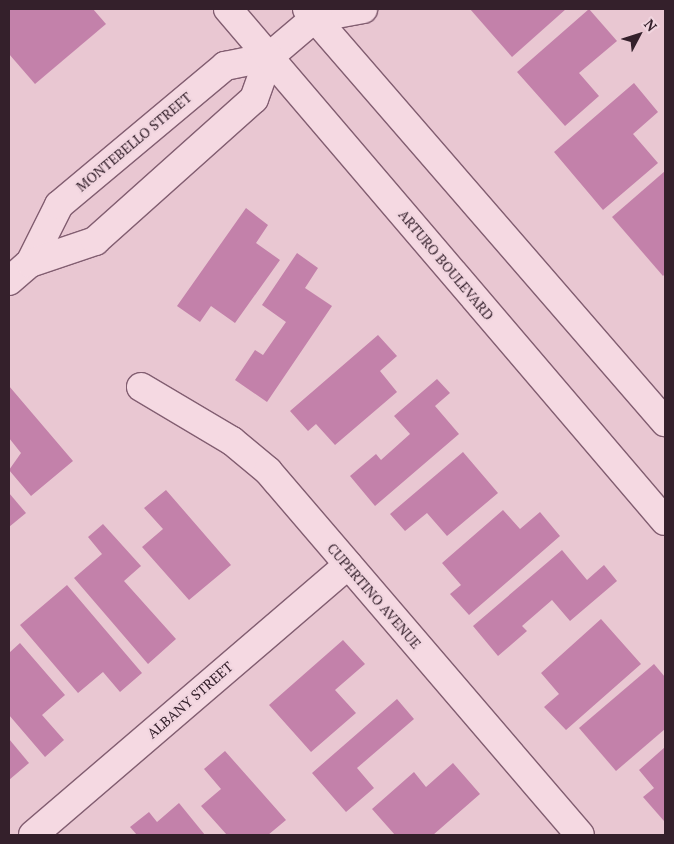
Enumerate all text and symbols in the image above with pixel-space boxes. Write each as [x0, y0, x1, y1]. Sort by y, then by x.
north arrow [614, 10, 664, 60]
text: N [640, 15, 662, 35]
street label: MONTEBELLO STREET [73, 89, 195, 195]
street label: ARTURO BOULEVARD [395, 206, 497, 324]
street label: CUPERTINO AVENUE [324, 540, 424, 652]
street label: ALBANY STREET [144, 658, 236, 742]

